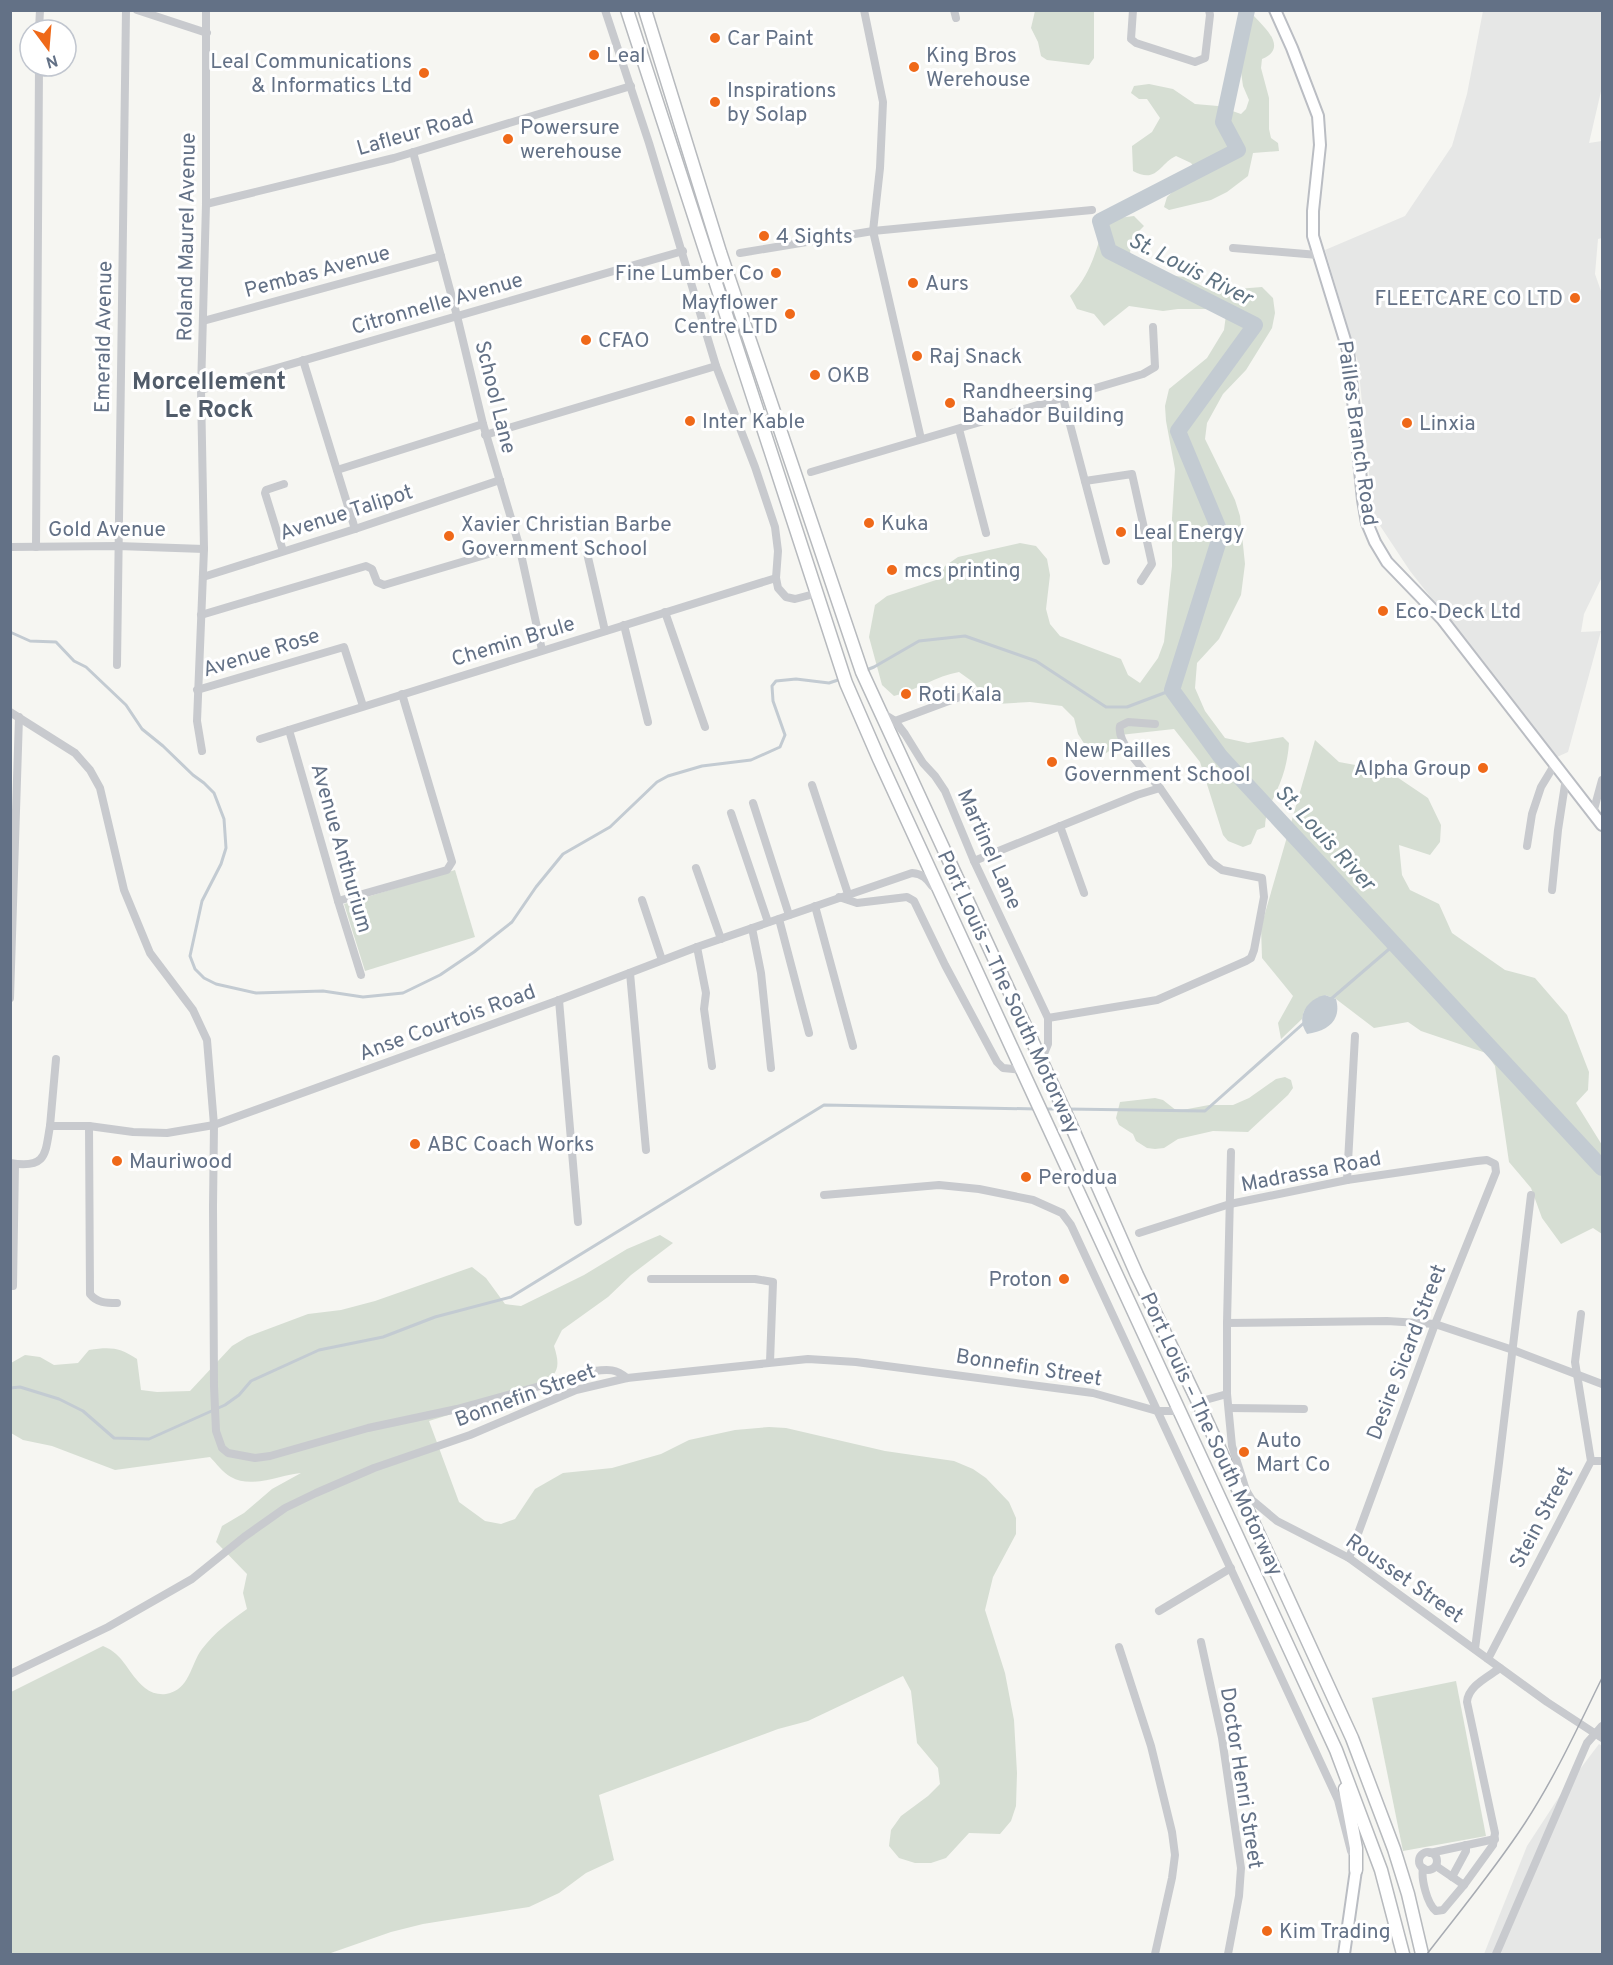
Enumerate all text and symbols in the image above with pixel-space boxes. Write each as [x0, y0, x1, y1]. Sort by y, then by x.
north arrow [18, 18, 78, 78]
place label: Car Paint [727, 26, 814, 53]
marker: Car Paint [708, 31, 722, 45]
place label: Leal [606, 43, 645, 70]
place label: King Bros Werehouse [926, 43, 1030, 94]
marker: Leal [587, 48, 601, 62]
text: N [43, 49, 60, 72]
place label: Leal Communications & Informatics Ltd [210, 49, 412, 100]
marker: King Bros Werehouse [907, 60, 921, 74]
marker: Leal Communications & Informatics Ltd [417, 66, 431, 80]
place label: Inspirations by Solap [727, 78, 836, 129]
marker: Inspirations by Solap [708, 95, 722, 109]
street label: Lafleur Road [354, 104, 477, 163]
place label: Powersure werehouse [520, 115, 622, 166]
street label: Roland Maurel Avenue [172, 132, 203, 342]
marker: Powersure werehouse [501, 132, 515, 146]
place label: 4 Sights [776, 224, 853, 251]
water label: St. Louis River [1123, 227, 1258, 314]
marker: 4 Sights [757, 229, 771, 243]
street label: Pembas Avenue [242, 240, 393, 305]
street label: Emerald Avenue [90, 261, 119, 413]
place label: Fine Lumber Co [615, 261, 764, 288]
marker: Fine Lumber Co [769, 266, 783, 280]
street label: Citronnelle Avenue [348, 267, 526, 342]
place label: Aurs [925, 271, 969, 298]
marker: Aurs [906, 276, 920, 290]
place label: FLEETCARE CO LTD [1375, 286, 1563, 313]
place label: Mayflower Centre LTD [674, 290, 778, 341]
marker: FLEETCARE CO LTD [1568, 291, 1582, 305]
marker: Mayflower Centre LTD [783, 307, 797, 321]
place label: CFAO [598, 328, 650, 355]
marker: CFAO [579, 333, 593, 347]
street label: School Lane [467, 338, 522, 457]
street label: Pailles Branch Road [1330, 339, 1383, 528]
place label: Raj Snack [929, 344, 1022, 371]
marker: Raj Snack [910, 349, 924, 363]
place label: OKB [827, 363, 870, 390]
district label: Morcellement Le Rock [132, 368, 286, 426]
marker: OKB [808, 368, 822, 382]
place label: Randheersing Bahador Building [962, 379, 1124, 430]
marker: Randheersing Bahador Building [943, 396, 957, 410]
place label: Inter Kable [702, 409, 805, 436]
place label: Linxia [1419, 411, 1475, 438]
marker: Inter Kable [683, 414, 697, 428]
marker: Linxia [1400, 416, 1414, 430]
street label: Avenue Talipot [276, 479, 417, 548]
place label: Kuka [881, 511, 928, 538]
place label: Xavier Christian Barbe Government School [461, 512, 672, 563]
marker: Kuka [862, 516, 876, 530]
street label: Gold Avenue [48, 517, 166, 544]
place label: Leal Energy [1133, 520, 1244, 547]
marker: Leal Energy [1114, 525, 1128, 539]
marker: Xavier Christian Barbe Government School [442, 529, 456, 543]
place label: mcs printing [904, 558, 1021, 585]
marker: mcs printing [885, 563, 899, 577]
place label: Eco-Deck Ltd [1395, 599, 1521, 626]
marker: Eco-Deck Ltd [1376, 604, 1390, 618]
street label: Chemin Brule [449, 611, 578, 674]
street label: Avenue Rose [200, 623, 323, 684]
place label: Roti Kala [918, 682, 1002, 709]
marker: Roti Kala [899, 687, 913, 701]
place label: New Pailles Government School [1064, 738, 1250, 789]
marker: New Pailles Government School [1045, 755, 1059, 769]
place label: Alpha Group [1354, 756, 1471, 783]
street label: Avenue Anthurium [304, 761, 378, 936]
marker: Alpha Group [1476, 761, 1490, 775]
water label: St. Louis River [1268, 780, 1381, 899]
street label: Martinel Lane [950, 785, 1027, 914]
street label: Port Louis – The South Motorway [930, 846, 1085, 1139]
street label: Anse Courtois Road [356, 979, 540, 1068]
place label: ABC Coach Works [427, 1132, 594, 1159]
marker: ABC Coach Works [408, 1137, 422, 1151]
street label: Madrassa Road [1239, 1146, 1384, 1199]
place label: Mauriwood [129, 1149, 232, 1176]
marker: Mauriwood [110, 1154, 124, 1168]
place label: Perodua [1038, 1165, 1117, 1192]
marker: Perodua [1019, 1170, 1033, 1184]
street label: Desire Sicard Street [1361, 1261, 1453, 1444]
place label: Proton [988, 1267, 1052, 1294]
marker: Proton [1057, 1272, 1071, 1286]
street label: Port Louis – The South Motorway [1133, 1288, 1288, 1581]
street label: Bonnefin Street [954, 1344, 1104, 1393]
street label: Bonnefin Street [452, 1358, 599, 1434]
place label: Auto Mart Co [1256, 1428, 1330, 1479]
marker: Auto Mart Co [1237, 1445, 1251, 1459]
street label: Stein Street [1504, 1462, 1580, 1573]
street label: Rousset Street [1340, 1529, 1469, 1630]
street label: Doctor Henri Street [1213, 1686, 1268, 1871]
place label: Kim Trading [1279, 1919, 1391, 1946]
marker: Kim Trading [1260, 1924, 1274, 1938]

